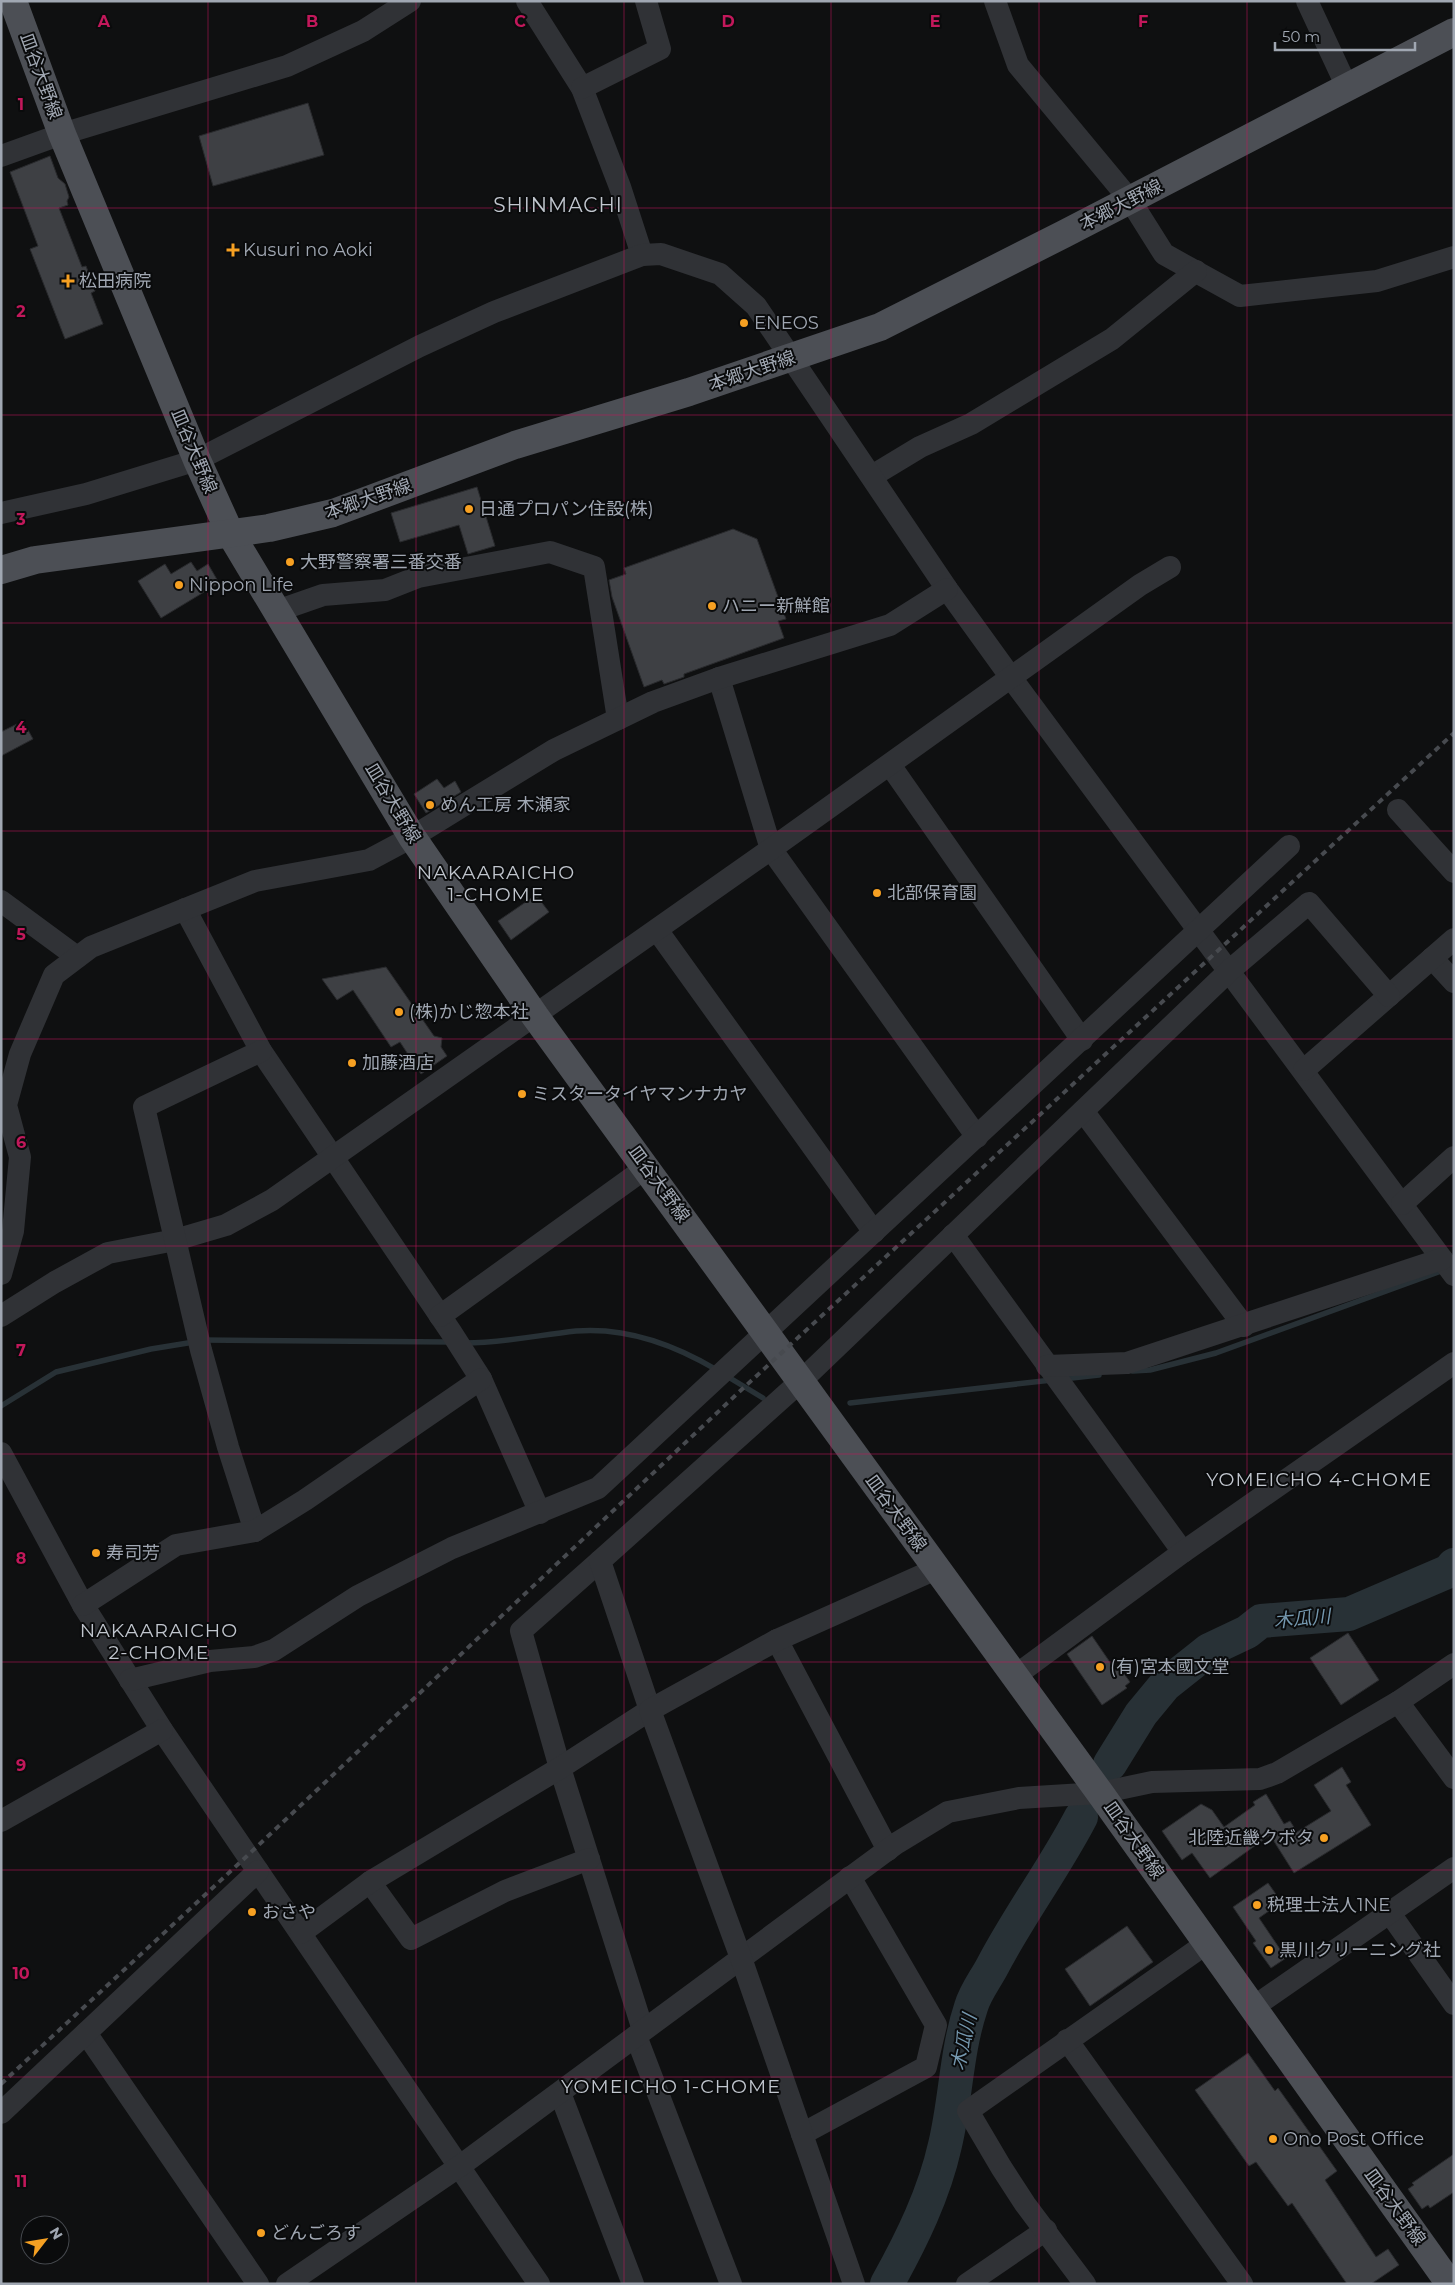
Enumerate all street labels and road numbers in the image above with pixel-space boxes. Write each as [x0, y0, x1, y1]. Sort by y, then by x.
street label: 皿谷大野線 [15, 30, 67, 122]
street label: 本郷大野線 [1076, 175, 1166, 235]
street label: 本郷大野線 [706, 346, 798, 396]
street label: 皿谷大野線 [166, 405, 222, 497]
street label: 本郷大野線 [322, 474, 414, 524]
street label: 皿谷大野線 [360, 759, 426, 847]
street label: 皿谷大野線 [624, 1141, 694, 1227]
street label: 皿谷大野線 [861, 1470, 931, 1556]
street label: 皿谷大野線 [1099, 1797, 1169, 1883]
street label: 皿谷大野線 [1360, 2164, 1430, 2250]

